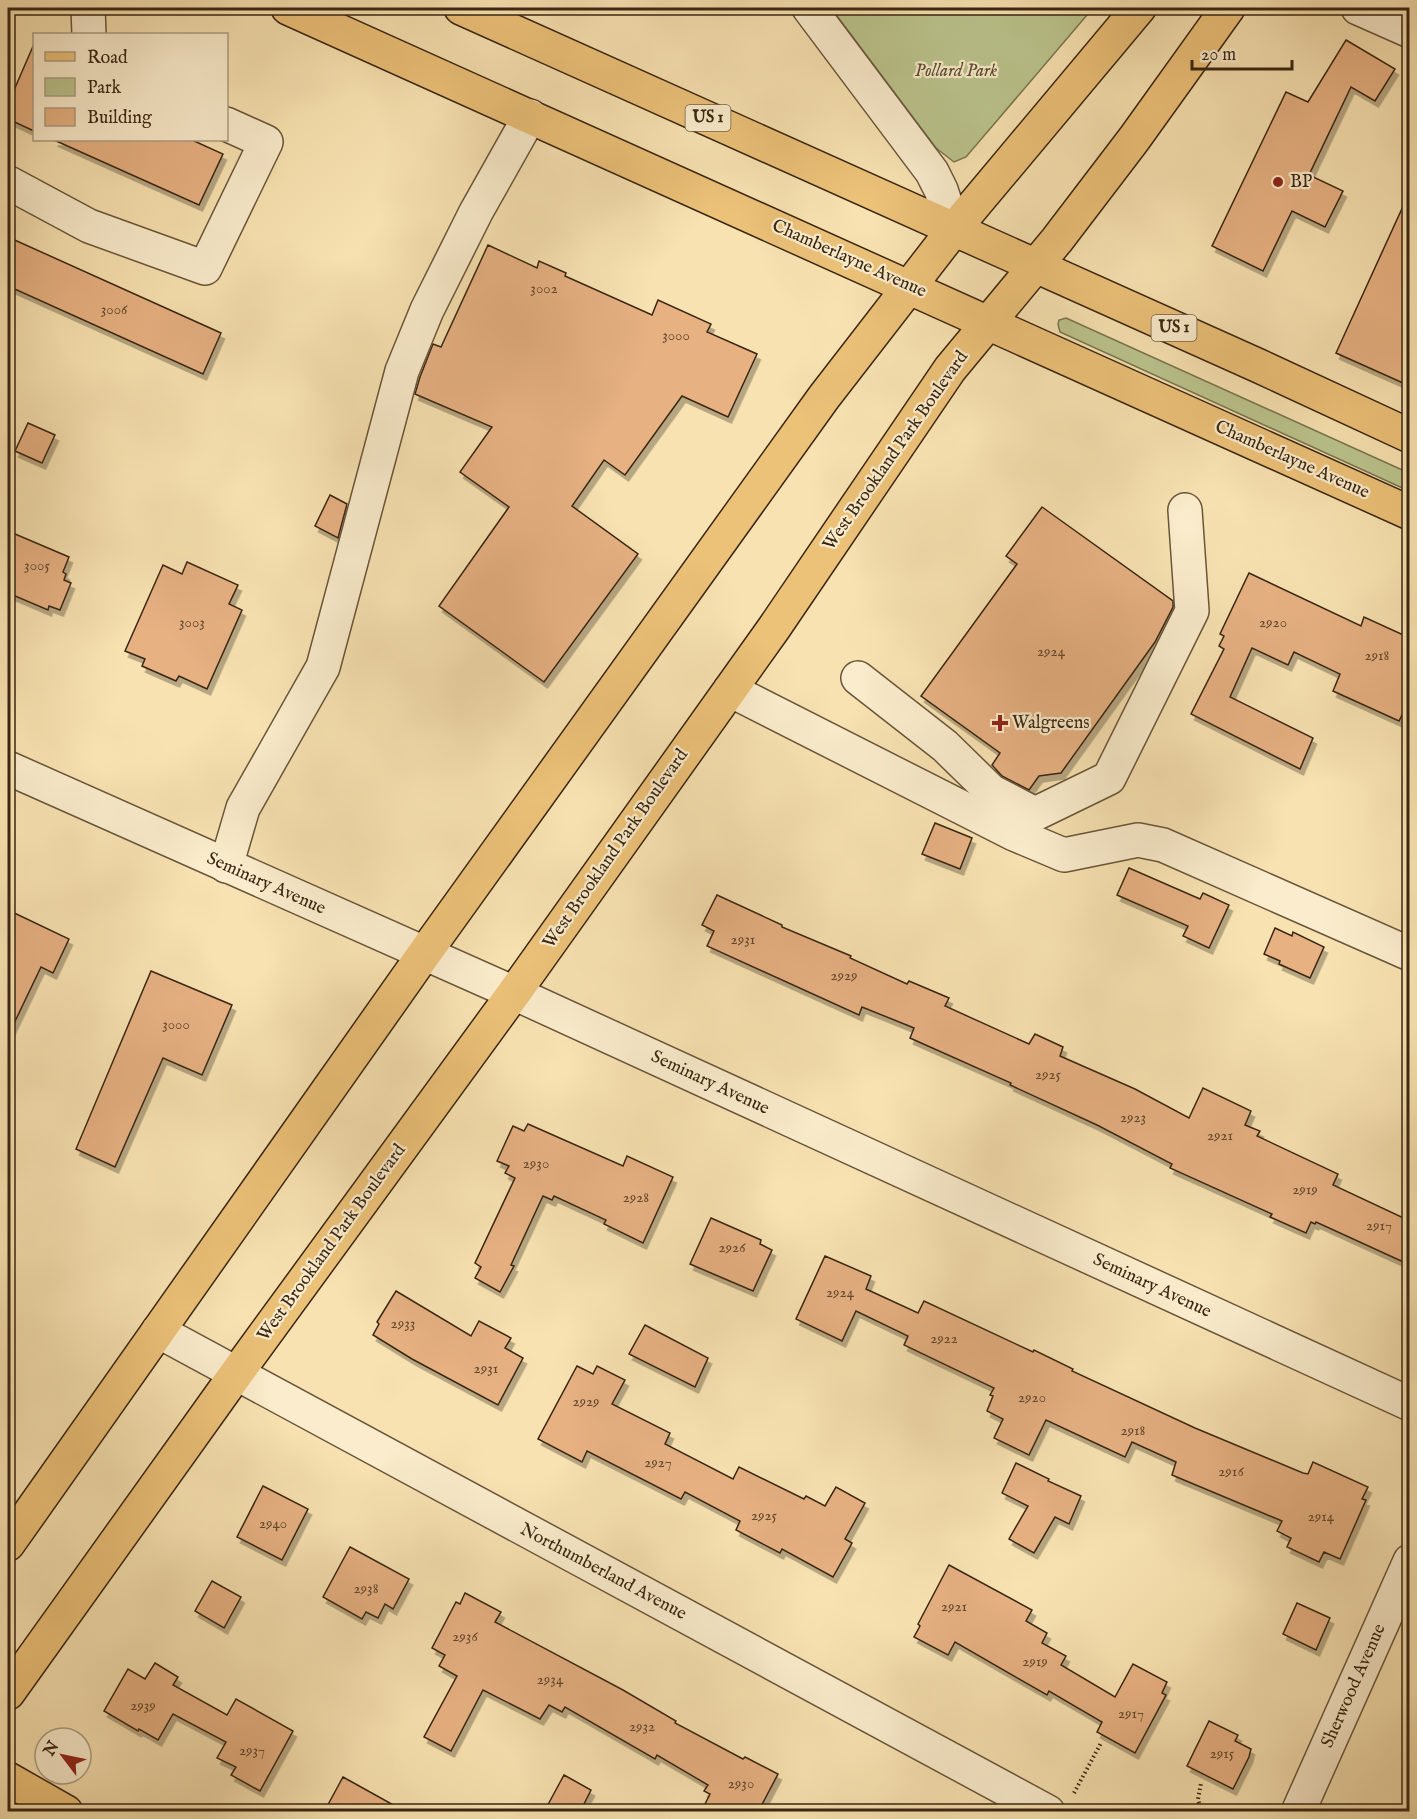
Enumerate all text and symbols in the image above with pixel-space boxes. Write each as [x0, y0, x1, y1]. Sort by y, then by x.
legend [33, 33, 228, 141]
scale bar [1192, 33, 1292, 71]
text: 20 m [1201, 44, 1236, 67]
text: Road [87, 47, 128, 70]
park label: Pollard Park [915, 60, 997, 83]
text: Park [87, 77, 122, 100]
road number: US 1 [686, 105, 730, 131]
text: Building [87, 107, 152, 130]
place label: BP [1290, 171, 1312, 194]
marker: BP [1271, 175, 1285, 189]
street label: Chamberlayne Avenue [768, 215, 930, 303]
house number: 3002 [530, 279, 558, 298]
house number: 3006 [101, 300, 128, 319]
road number: US 1 [1152, 315, 1196, 341]
house number: 3000 [662, 326, 690, 345]
street label: West Brookland Park Boulevard [818, 346, 974, 555]
street label: Chamberlayne Avenue [1211, 416, 1373, 504]
house number: 3005 [24, 556, 50, 575]
house number: 3003 [179, 613, 205, 632]
house number: 2920 [1259, 613, 1287, 632]
house number: 2924 [1037, 642, 1066, 661]
house number: 2918 [1364, 646, 1390, 665]
place label: Walgreens [1012, 712, 1090, 735]
marker: Walgreens [993, 716, 1007, 730]
street label: West Brookland Park Boulevard [538, 744, 694, 953]
street label: Seminary Avenue [203, 847, 329, 921]
house number: 2931 [731, 930, 755, 949]
house number: 2929 [830, 966, 858, 985]
house number: 3000 [162, 1015, 190, 1034]
street label: Seminary Avenue [647, 1046, 773, 1120]
house number: 2925 [1035, 1065, 1062, 1084]
house number: 2923 [1120, 1108, 1146, 1127]
house number: 2921 [1207, 1126, 1233, 1145]
street label: West Brookland Park Boulevard [253, 1140, 412, 1346]
house number: 2930 [523, 1154, 549, 1173]
house number: 2919 [1292, 1180, 1318, 1199]
house number: 2928 [623, 1188, 649, 1207]
house number: 2917 [1366, 1216, 1392, 1235]
house number: 2926 [719, 1238, 746, 1257]
street label: Seminary Avenue [1089, 1249, 1215, 1323]
house number: 2924 [826, 1283, 855, 1302]
house number: 2933 [391, 1314, 415, 1333]
house number: 2922 [930, 1329, 958, 1348]
house number: 2931 [474, 1359, 498, 1378]
house number: 2920 [1018, 1388, 1046, 1407]
house number: 2929 [572, 1392, 600, 1411]
house number: 2918 [1120, 1421, 1146, 1440]
house number: 2927 [644, 1453, 672, 1472]
house number: 2916 [1218, 1462, 1244, 1481]
house number: 2925 [751, 1506, 778, 1525]
house number: 2914 [1308, 1507, 1335, 1526]
house number: 2940 [259, 1514, 287, 1533]
street label: Northumberland Avenue [516, 1518, 690, 1626]
house number: 2938 [353, 1579, 379, 1598]
house number: 2921 [941, 1597, 967, 1616]
street label: Sherwood Avenue [1316, 1620, 1392, 1752]
house number: 2936 [452, 1627, 478, 1646]
house number: 2919 [1022, 1652, 1048, 1671]
house number: 2934 [537, 1670, 564, 1689]
house number: 2939 [130, 1696, 156, 1715]
house number: 2917 [1118, 1704, 1144, 1723]
house number: 2932 [629, 1717, 655, 1736]
north arrow [33, 1726, 93, 1786]
text: N [39, 1738, 64, 1761]
house number: 2937 [239, 1741, 265, 1760]
house number: 2915 [1210, 1744, 1235, 1763]
house number: 2930 [728, 1774, 754, 1793]

